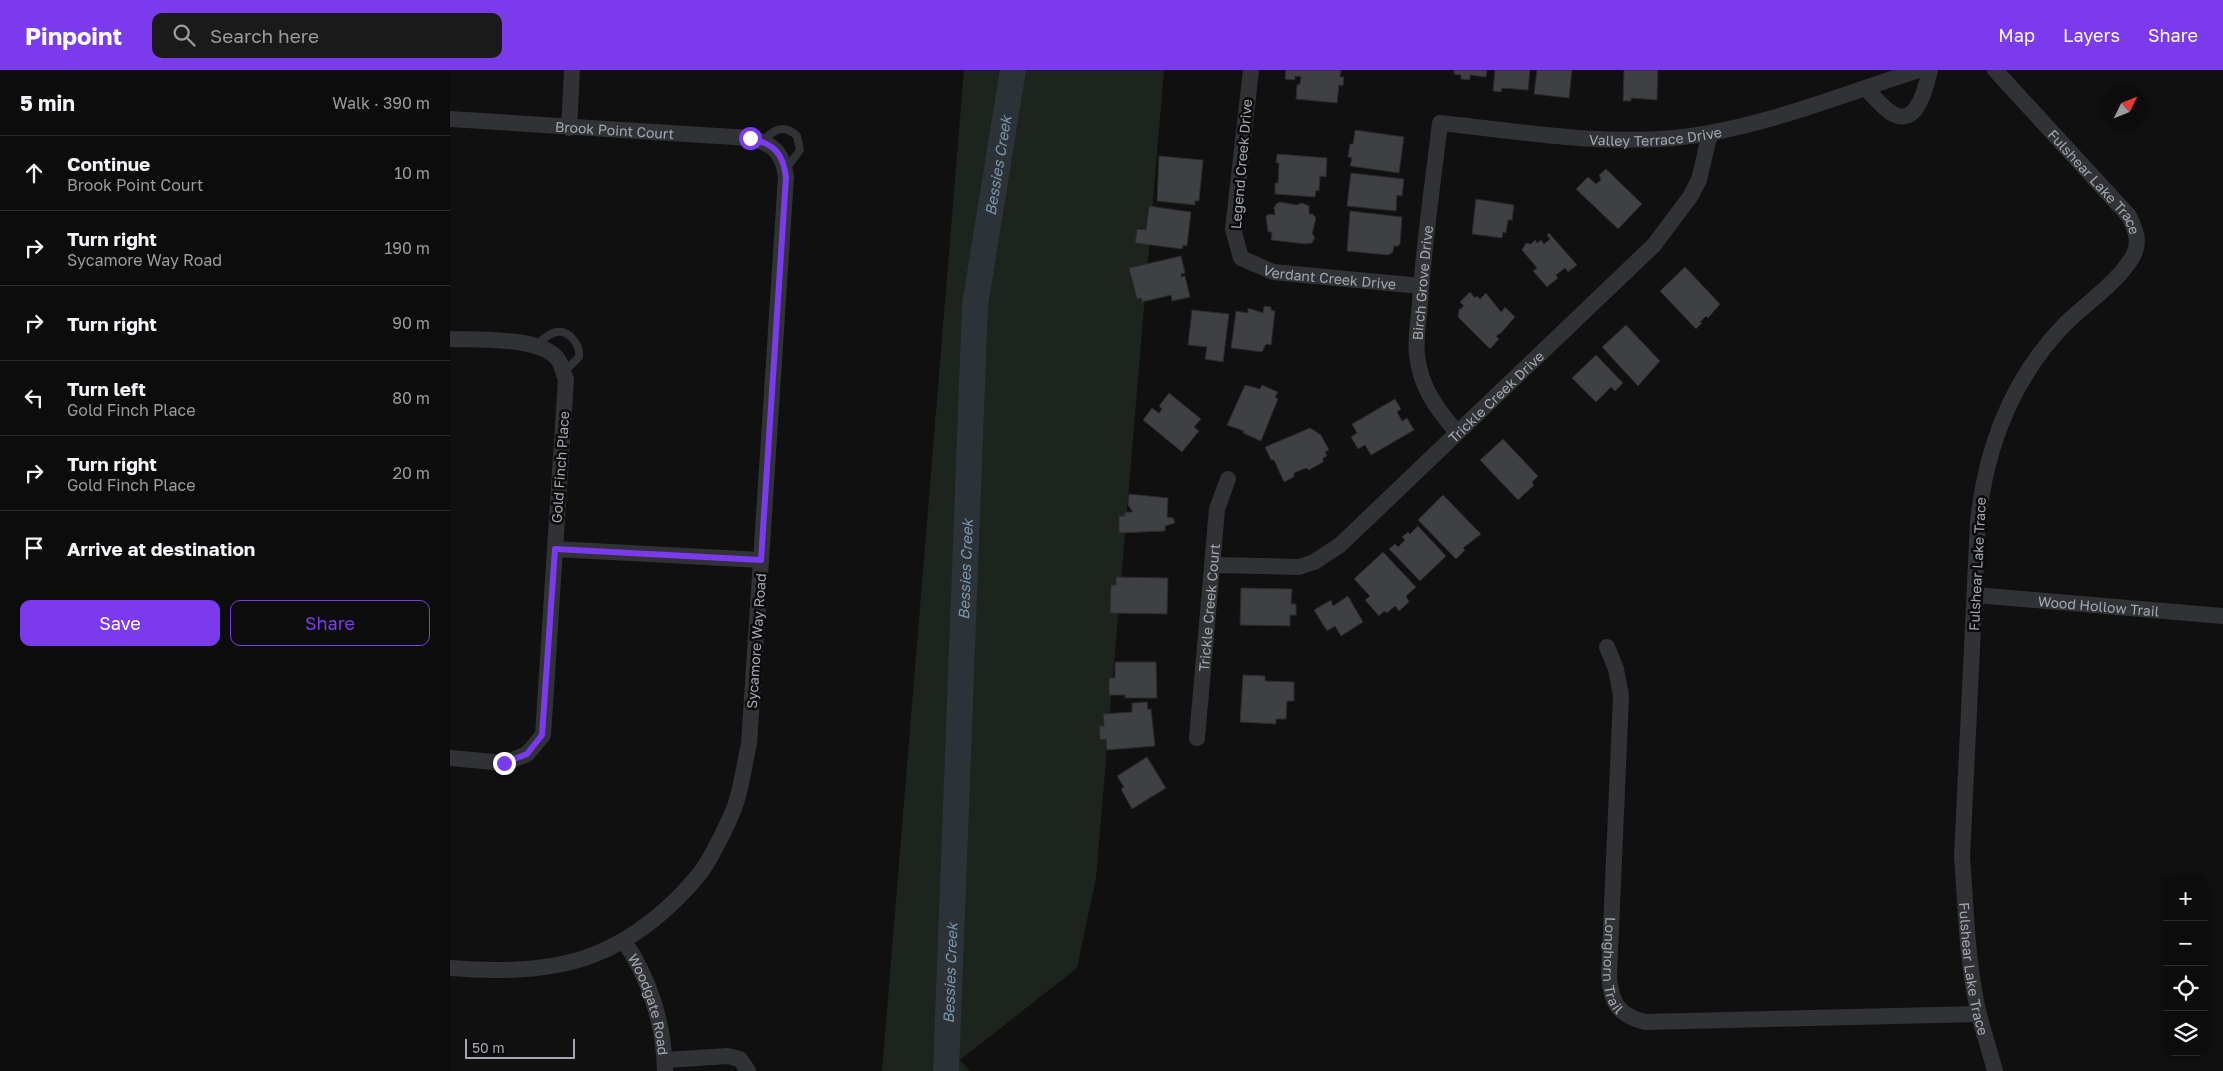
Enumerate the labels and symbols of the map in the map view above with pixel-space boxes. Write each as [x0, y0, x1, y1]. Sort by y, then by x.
north arrow [2103, 85, 2148, 130]
street label: Legend Creek Drive [1227, 98, 1255, 230]
water label: Bessies Creek [981, 113, 1015, 217]
street label: Brook Point Court [554, 117, 675, 142]
street label: Valley Terrace Drive [1589, 122, 1723, 148]
street label: Fulshear Lake Trace [2045, 125, 2144, 236]
route start [739, 127, 762, 150]
street label: Birch Grove Drive [1408, 224, 1436, 341]
street label: Verdant Creek Drive [1261, 260, 1397, 292]
street label: Trickle Creek Drive [1444, 347, 1547, 446]
street label: Gold Finch Place [548, 410, 572, 524]
street label: Fulshear Lake Trace [1965, 497, 1989, 631]
water label: Bessies Creek [954, 517, 976, 620]
street label: Trickle Creek Court [1194, 543, 1222, 672]
street label: Sycamore Way Road [743, 573, 769, 709]
street label: Wood Hollow Trail [2037, 592, 2160, 619]
route end [493, 752, 516, 775]
street label: Fulshear Lake Trace [1957, 902, 1993, 1037]
street label: Longhorn Trail [1600, 917, 1628, 1017]
water label: Bessies Creek [939, 921, 961, 1024]
street label: Woodgate Road [625, 950, 673, 1056]
scale bar [465, 1036, 575, 1059]

